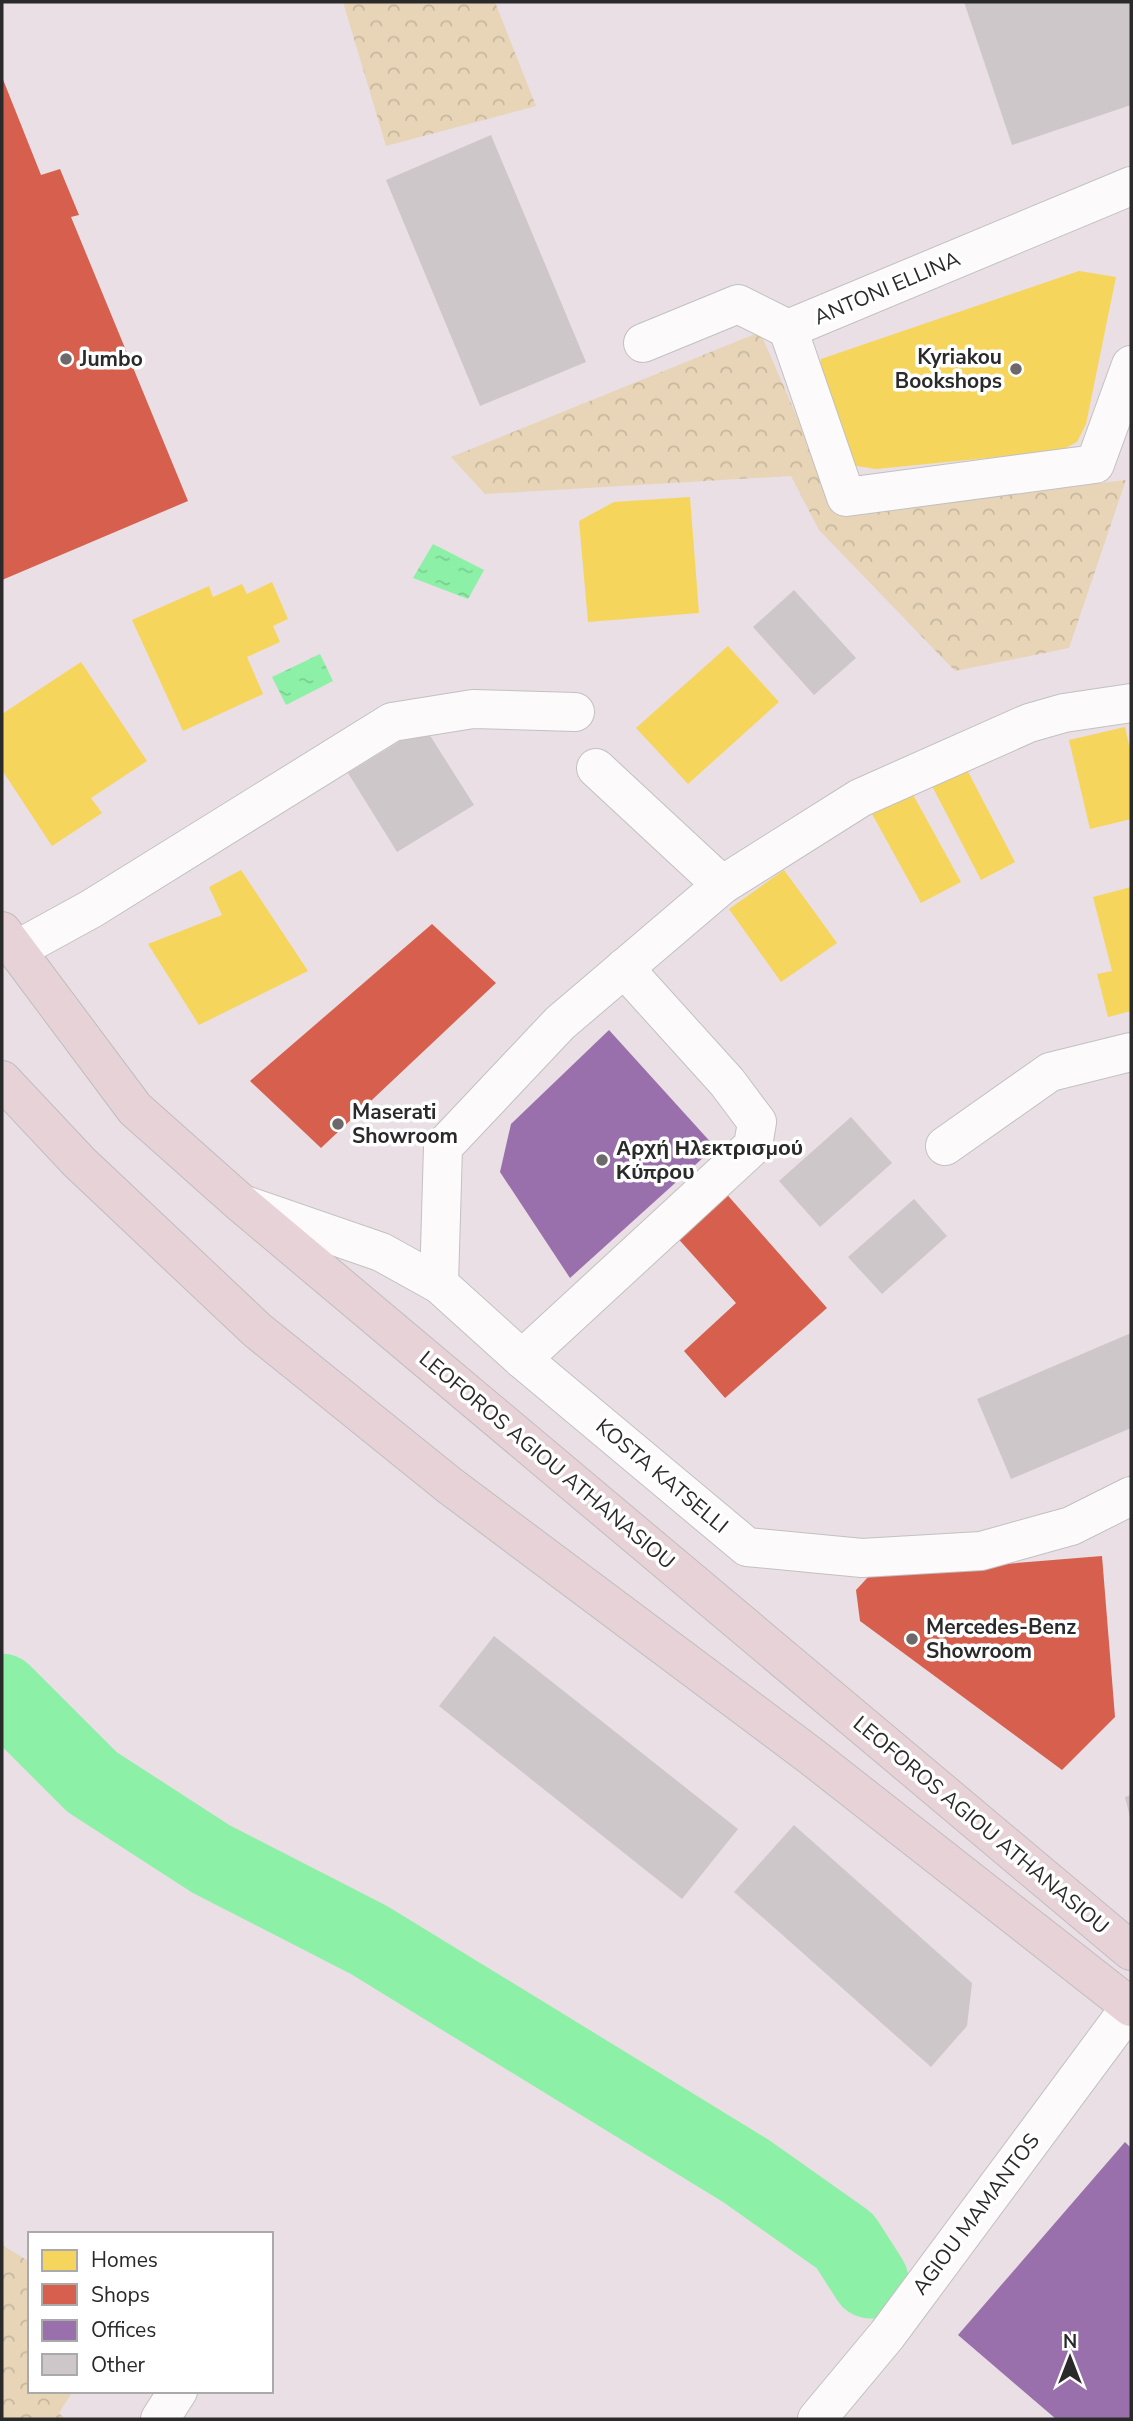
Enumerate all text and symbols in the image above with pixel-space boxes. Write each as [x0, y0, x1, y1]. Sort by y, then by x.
street label: ANTONI ELLINA [810, 245, 964, 331]
place label: Kyriakou Bookshops [895, 343, 1002, 395]
place label: Jumbo [79, 345, 143, 373]
marker: Jumbo [58, 351, 74, 367]
marker: Kyriakou Bookshops [1008, 361, 1024, 377]
place label: Maserati Showroom [352, 1098, 458, 1150]
marker: Maserati Showroom [330, 1116, 346, 1132]
place label: Αρχή Ηλεκτρισμού Κύπρου [616, 1134, 803, 1186]
marker: Αρχή Ηλεκτρισμού Κύπρου [594, 1152, 610, 1168]
street label: LEOFOROS AGIOU ATHANASIOU [413, 1345, 681, 1575]
street label: KOSTA KATSELLI [590, 1412, 734, 1540]
place label: Mercedes-Benz Showroom [926, 1613, 1076, 1665]
marker: Mercedes-Benz Showroom [904, 1631, 920, 1647]
street label: LEOFOROS AGIOU ATHANASIOU [847, 1710, 1115, 1940]
street label: AGIOU MAMANTOS [906, 2128, 1046, 2300]
legend [28, 2232, 273, 2393]
text: Homes [91, 2246, 158, 2274]
text: Shops [91, 2281, 150, 2309]
text: Offices [91, 2316, 156, 2344]
north arrow [1035, 2323, 1105, 2393]
text: N [1063, 2329, 1077, 2355]
text: Other [91, 2351, 146, 2379]

